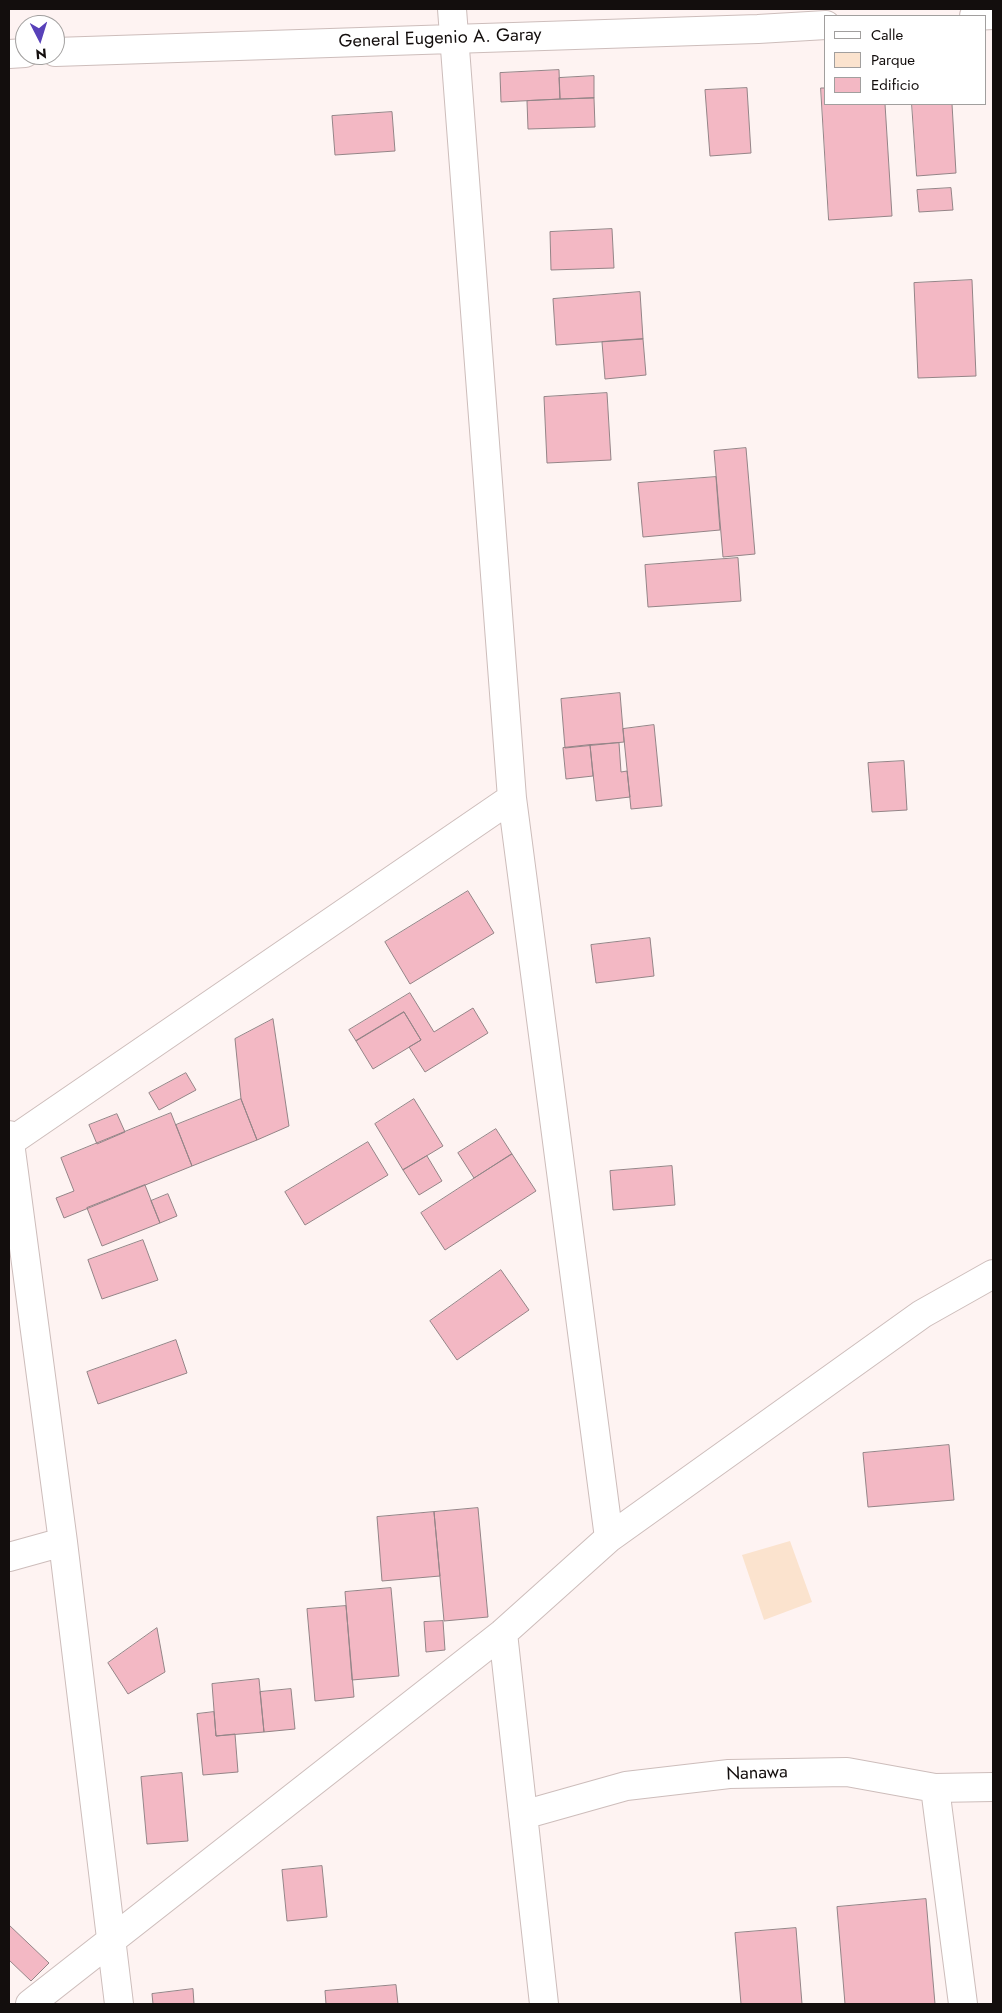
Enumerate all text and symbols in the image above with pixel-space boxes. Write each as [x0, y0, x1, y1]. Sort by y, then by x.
north arrow [15, 15, 65, 65]
legend [824, 15, 987, 105]
text: Calle [871, 24, 903, 46]
street label: General Eugenio A. Garay [338, 25, 542, 53]
text: N [35, 43, 48, 64]
text: Parque [871, 49, 915, 71]
text: Edificio [871, 74, 919, 96]
street label: Nanawa [726, 1762, 788, 1786]

